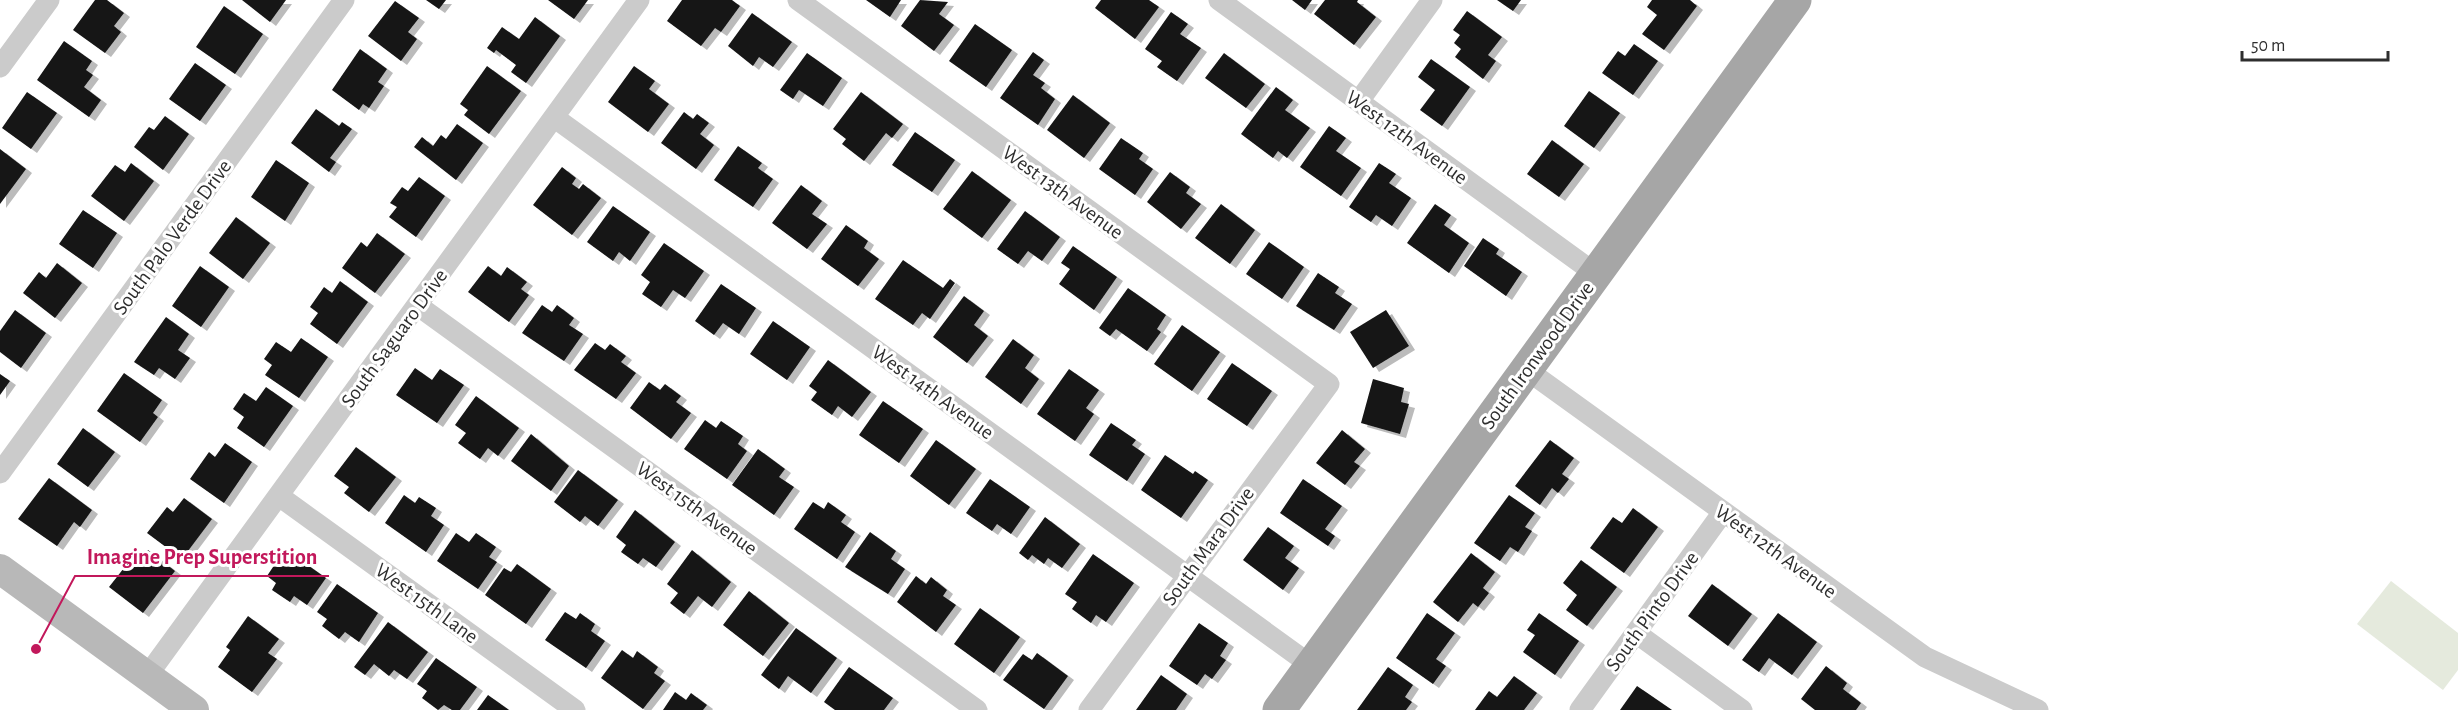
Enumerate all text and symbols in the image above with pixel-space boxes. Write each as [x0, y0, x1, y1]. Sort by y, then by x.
scale bar [2242, 24, 2388, 62]
text: 50 m [2251, 37, 2285, 55]
street label: West 12th Avenue [1342, 86, 1471, 188]
street label: West 13th Avenue [998, 142, 1127, 243]
street label: South Palo Verde Drive [109, 156, 235, 319]
street label: South Saguaro Drive [337, 265, 452, 411]
street label: South Ironwood Drive [1477, 278, 1598, 433]
street label: West 14th Avenue [868, 341, 998, 444]
street label: West 15th Avenue [632, 458, 761, 559]
street label: South Mara Drive [1159, 483, 1258, 609]
street label: West 12th Avenue [1711, 500, 1840, 602]
callout: Imagine Prep Superstition [75, 536, 329, 576]
text: Imagine Prep Superstition [87, 546, 317, 568]
street label: South Pinto Drive [1602, 548, 1703, 675]
street label: West 15th Lane [371, 559, 482, 648]

